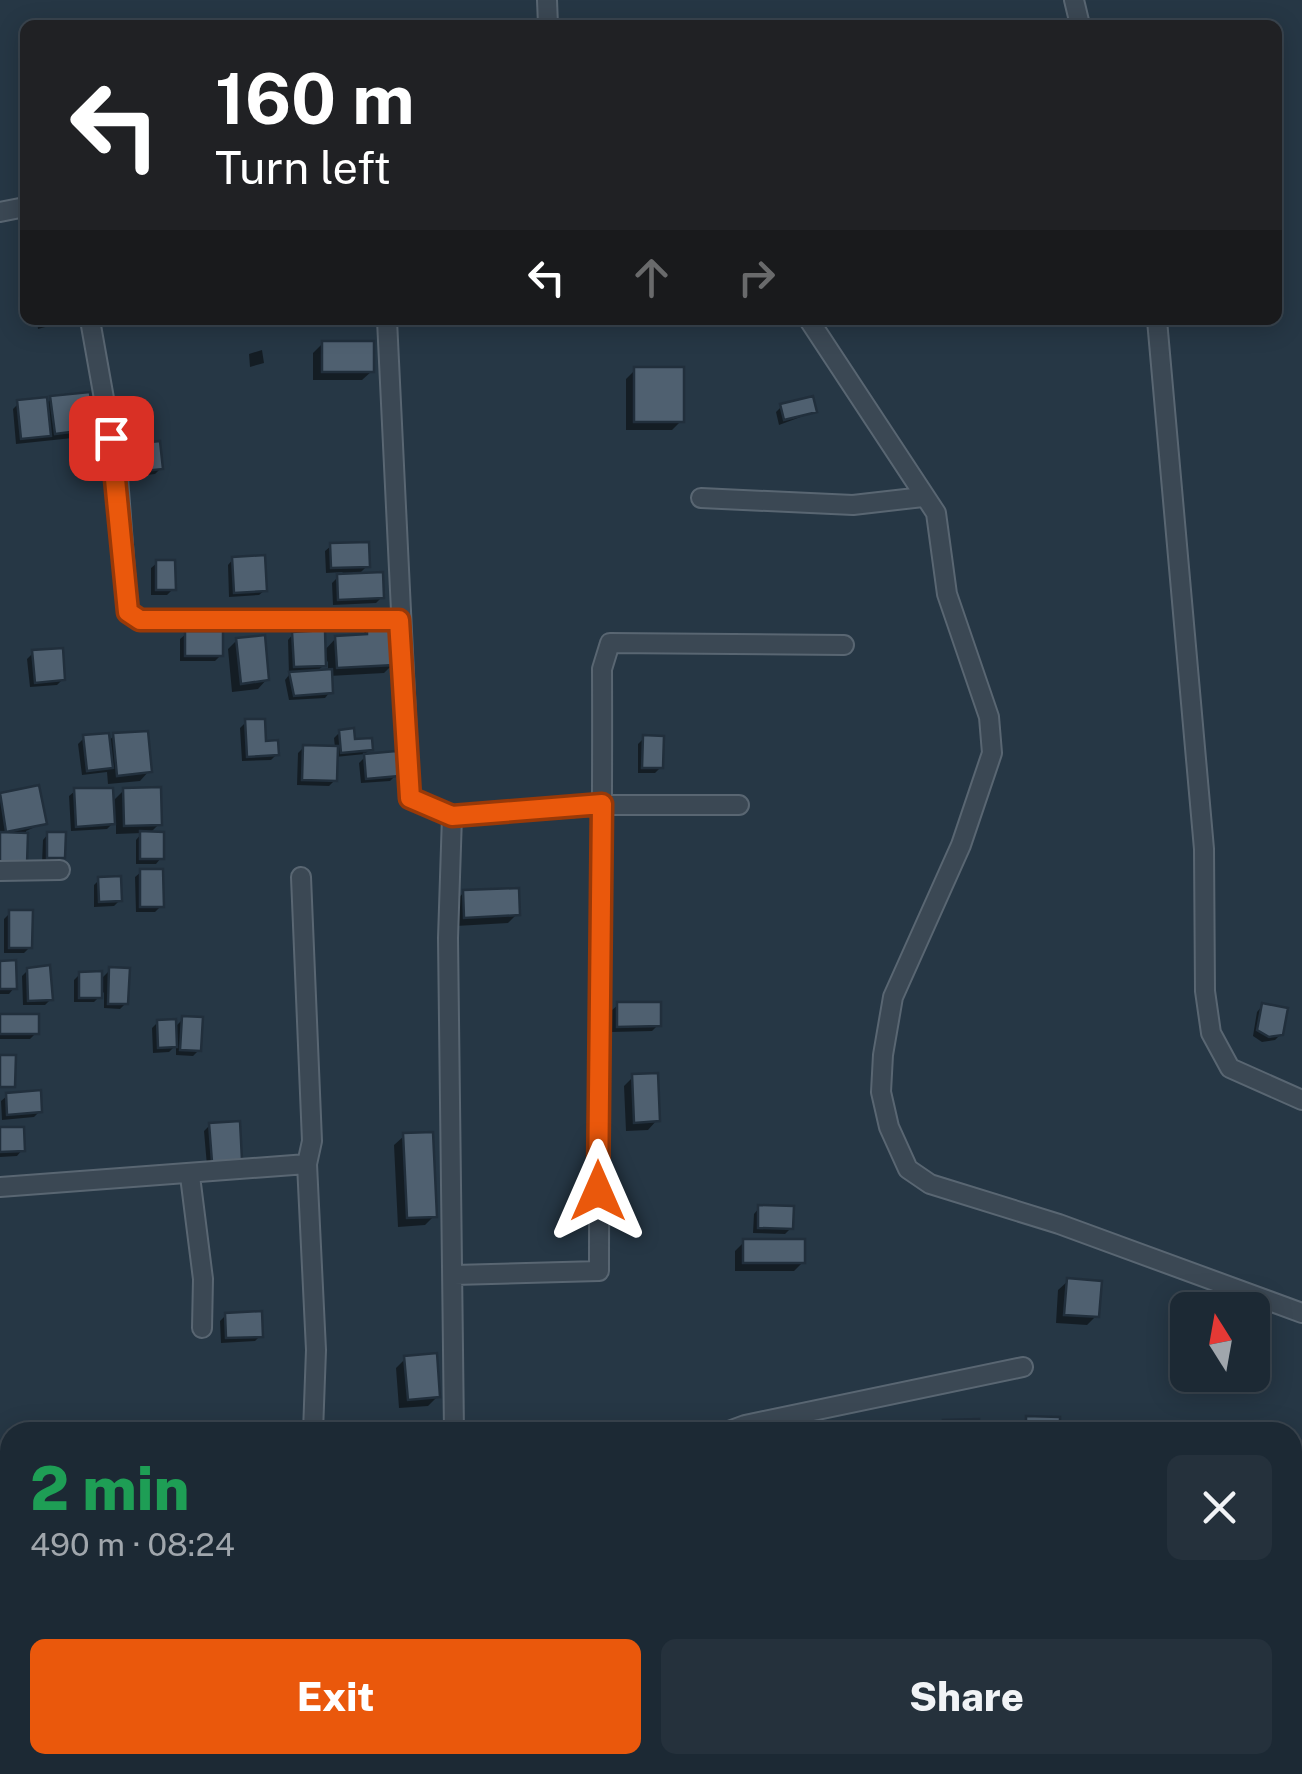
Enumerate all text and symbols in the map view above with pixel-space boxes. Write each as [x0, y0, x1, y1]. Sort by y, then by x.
text: 160 m [215, 57, 415, 140]
icon: left [50, 60, 180, 190]
text: Turn left [215, 141, 391, 194]
icon: left [519, 250, 574, 305]
icon: ahead [624, 250, 679, 305]
icon: right [729, 250, 784, 305]
pin [69, 396, 154, 481]
icon: arrive [84, 411, 139, 466]
position arrow [546, 1139, 650, 1243]
north arrow [1170, 1292, 1270, 1392]
map controls [1170, 1292, 1270, 1392]
text: 2 min [30, 1453, 189, 1524]
button: close [1167, 1455, 1272, 1560]
text: 490 m · 08:24 [30, 1526, 235, 1563]
button: Exit [30, 1639, 641, 1754]
button: Share [661, 1639, 1272, 1754]

